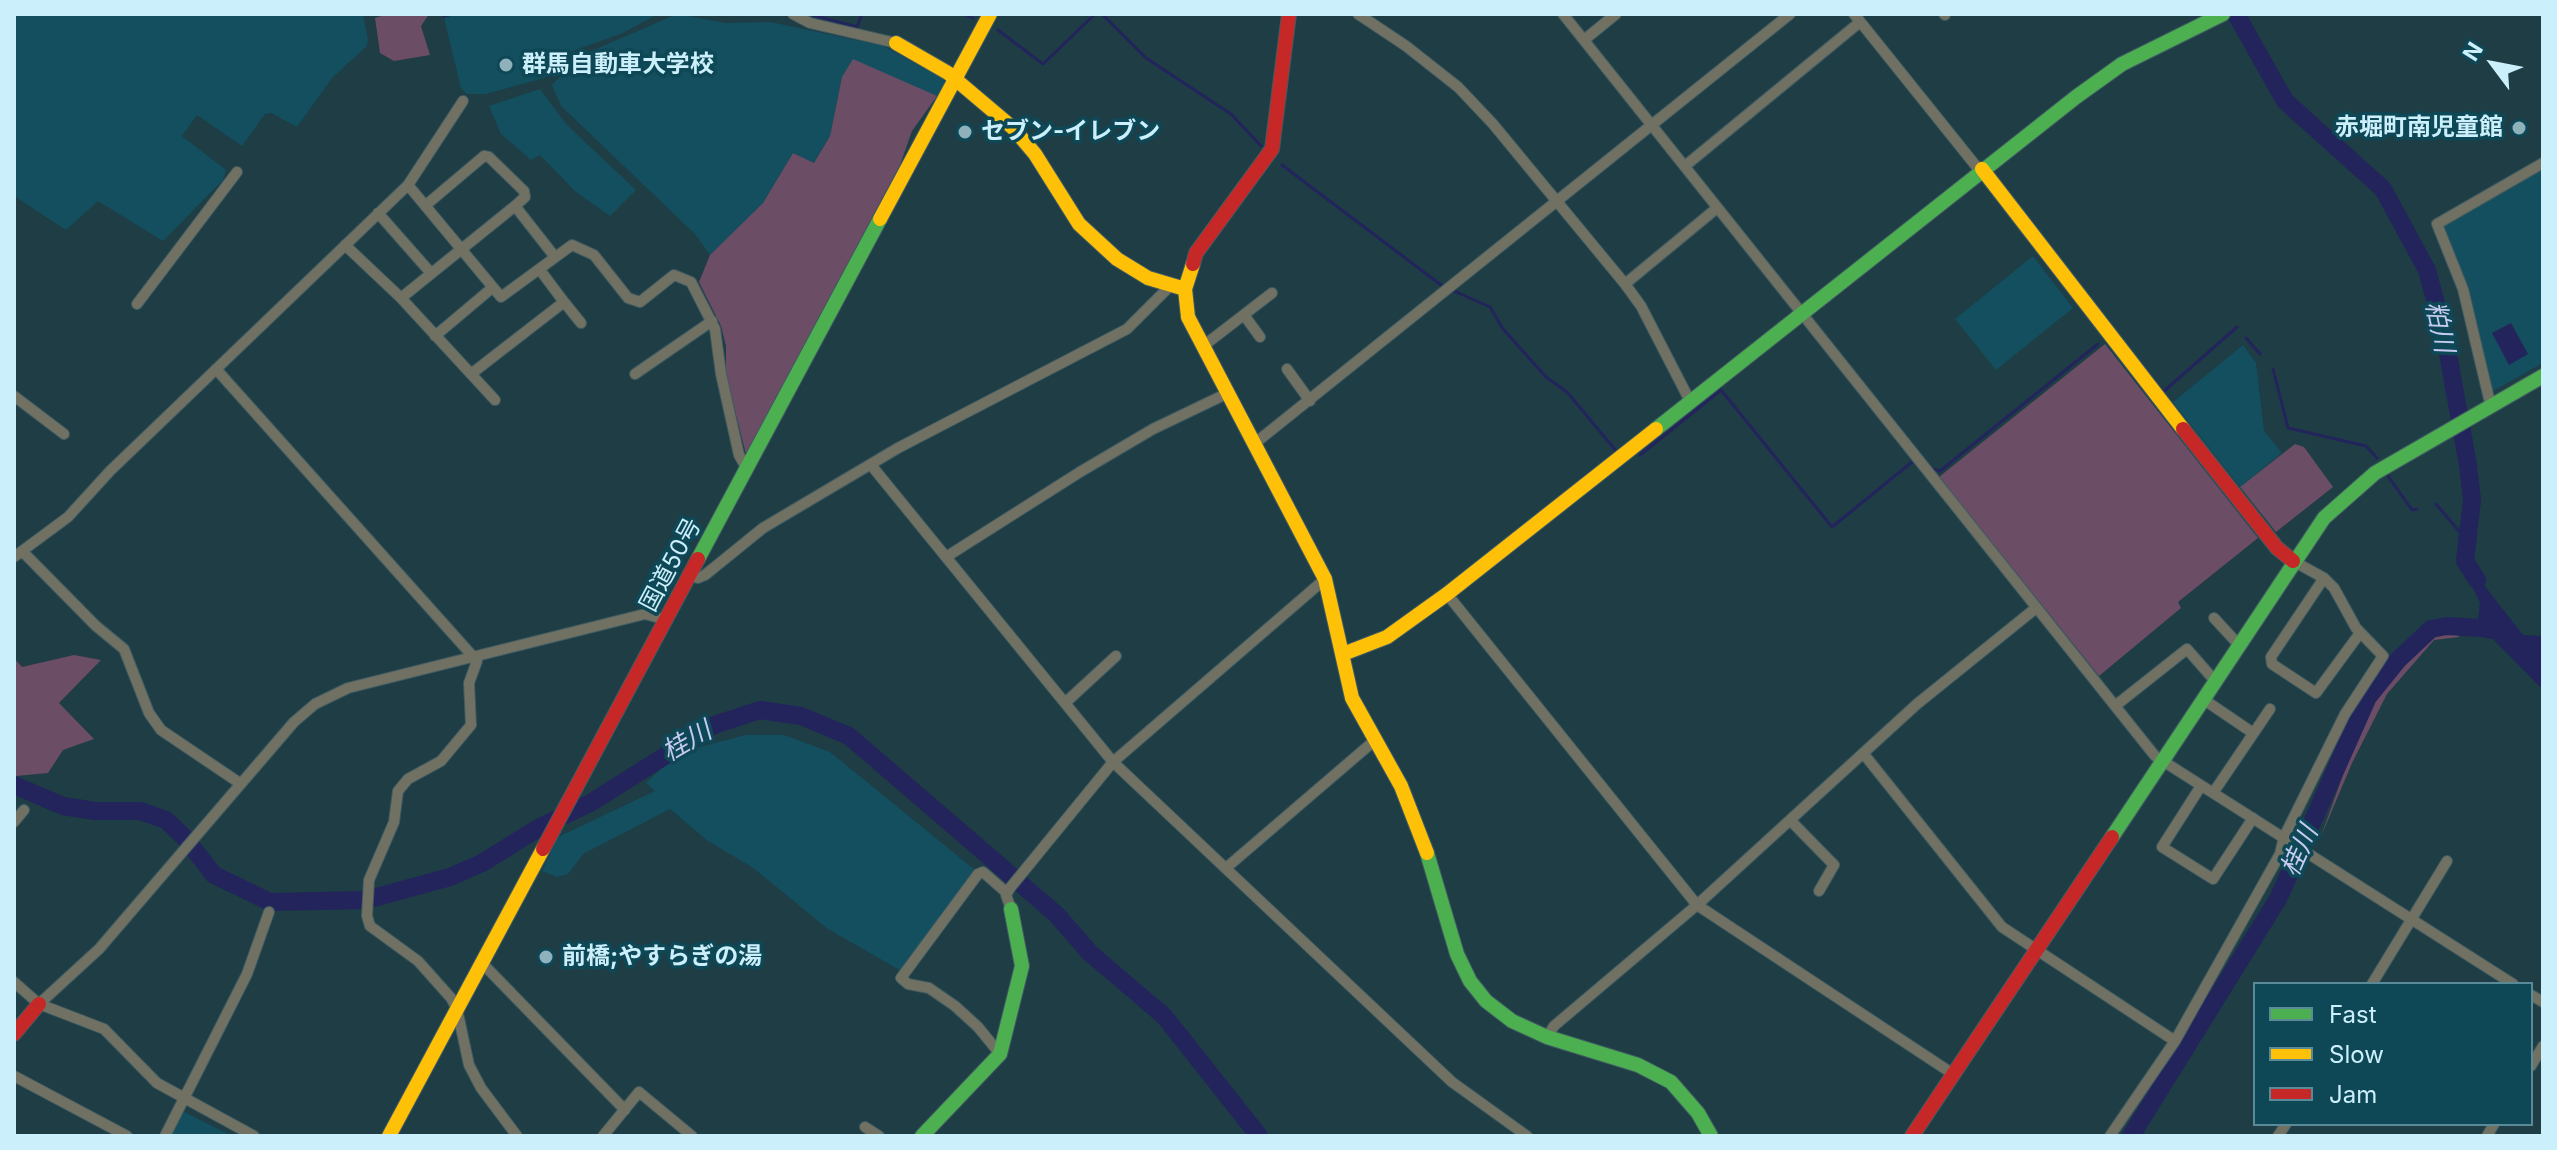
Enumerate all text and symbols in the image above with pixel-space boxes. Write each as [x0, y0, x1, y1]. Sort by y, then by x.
north arrow [2453, 24, 2533, 104]
text: N [2457, 37, 2488, 65]
place label: 群馬自動車大学校 [522, 51, 714, 79]
marker: 群馬自動車大学校 [497, 56, 515, 74]
place label: 赤堀町南児童館 [2335, 114, 2503, 142]
place label: セブン-イレブン [981, 118, 1160, 146]
marker: 赤堀町南児童館 [2510, 119, 2528, 137]
marker: セブン-イレブン [956, 123, 974, 141]
water label: 粕川 [2418, 298, 2460, 356]
street label: 国道50号 [634, 513, 708, 617]
water label: 桂川 [657, 715, 717, 769]
water label: 桂川 [2275, 821, 2325, 881]
place label: 前橋;やすらぎの湯 [562, 943, 762, 971]
marker: 前橋;やすらぎの湯 [537, 948, 555, 966]
legend [2253, 982, 2533, 1126]
text: Fast [2329, 1000, 2377, 1029]
text: Slow [2329, 1040, 2384, 1069]
text: Jam [2329, 1080, 2377, 1109]

